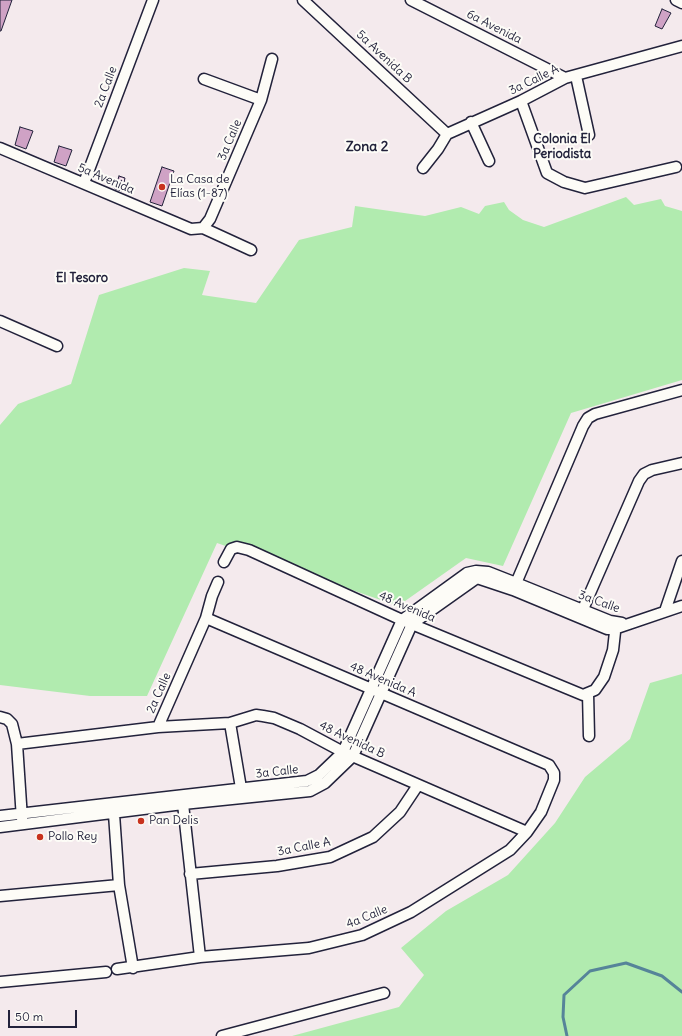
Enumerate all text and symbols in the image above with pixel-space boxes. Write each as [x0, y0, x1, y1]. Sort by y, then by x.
street label: 6a Avenida [464, 7, 524, 47]
street label: 5a Avenida B [353, 28, 415, 86]
street label: 3a Calle A [507, 62, 561, 98]
street label: 2a Calle [92, 64, 120, 110]
street label: 3a Calle [215, 117, 245, 163]
district label: Colonia El Periodista [533, 131, 591, 162]
district label: Zona 2 [346, 139, 388, 155]
street label: 5a Avenida [76, 161, 136, 197]
place label: La Casa de Elías (1-87) [170, 173, 229, 201]
marker: La Casa de Elías (1-87) [157, 182, 167, 192]
district label: El Tesoro [56, 270, 108, 286]
street label: 3a Calle [576, 588, 622, 616]
street label: 48 Avenida [376, 589, 438, 625]
street label: 48 Avenida A [348, 660, 418, 700]
street label: 2a Calle [144, 671, 174, 715]
street label: 48 Avenida B [317, 718, 387, 762]
street label: 3a Calle [255, 763, 299, 781]
place label: Pan Delis [149, 814, 198, 828]
marker: Pan Delis [136, 816, 146, 826]
place label: Pollo Rey [48, 830, 97, 844]
marker: Pollo Rey [35, 832, 45, 842]
street label: 3a Calle A [276, 835, 332, 859]
street label: 4a Calle [344, 902, 390, 932]
scale bar [10, 1002, 79, 1028]
text: 50 m [15, 1009, 43, 1024]

